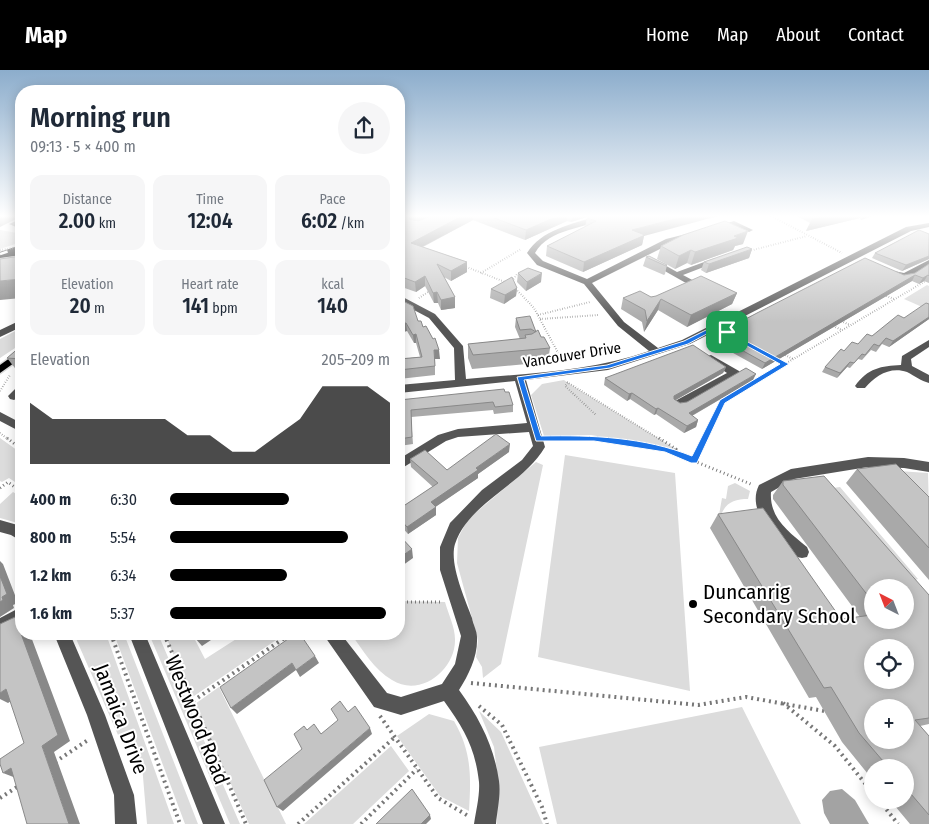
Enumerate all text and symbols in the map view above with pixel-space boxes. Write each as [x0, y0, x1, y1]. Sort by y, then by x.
text: Map [25, 21, 67, 49]
text: Home [646, 24, 689, 46]
text: Map [717, 24, 748, 46]
text: About [776, 24, 820, 46]
text: Contact [848, 24, 904, 46]
text: Morning run [30, 101, 171, 134]
button: share [338, 102, 390, 154]
text: 09:13 · 5 × 400 m [30, 137, 136, 156]
text: Distance [63, 191, 112, 208]
text: Time [196, 191, 224, 208]
text: Pace [320, 191, 346, 208]
text: 2.00 [59, 208, 95, 234]
text: 12:04 [187, 208, 233, 234]
text: 6:02 [301, 208, 337, 234]
text: km [95, 215, 116, 232]
text: /km [337, 215, 364, 232]
text: Elevation [61, 276, 114, 293]
text: Heart rate [181, 276, 239, 293]
text: kcal [321, 276, 344, 293]
text: 20 [70, 293, 91, 319]
text: 141 [182, 293, 209, 319]
text: 140 [317, 293, 348, 319]
text: m [91, 300, 105, 317]
text: bpm [209, 300, 238, 317]
pin [706, 311, 748, 353]
icon: arrive [713, 318, 741, 346]
street label: Vancouver Drive [522, 338, 622, 372]
text: Elevation [30, 350, 90, 369]
text: 205–209 m [322, 350, 390, 369]
text: 400 m [30, 490, 71, 509]
text: 6:30 [110, 490, 137, 509]
text: 800 m [30, 528, 71, 547]
text: 5:54 [110, 528, 136, 547]
text: 1.2 km [30, 566, 72, 585]
text: 6:34 [110, 566, 136, 585]
place label: Duncanrig Secondary School [703, 579, 856, 629]
north arrow [864, 579, 914, 629]
map controls [864, 579, 914, 809]
marker: Duncanrig Secondary School [687, 598, 699, 610]
text: 1.6 km [30, 604, 72, 623]
text: 5:37 [110, 604, 135, 623]
button: locate [864, 639, 914, 689]
street label: Westwood Road [159, 651, 235, 789]
street label: Jamaica Drive [88, 660, 154, 778]
button: + [864, 699, 914, 749]
button: − [864, 759, 914, 809]

